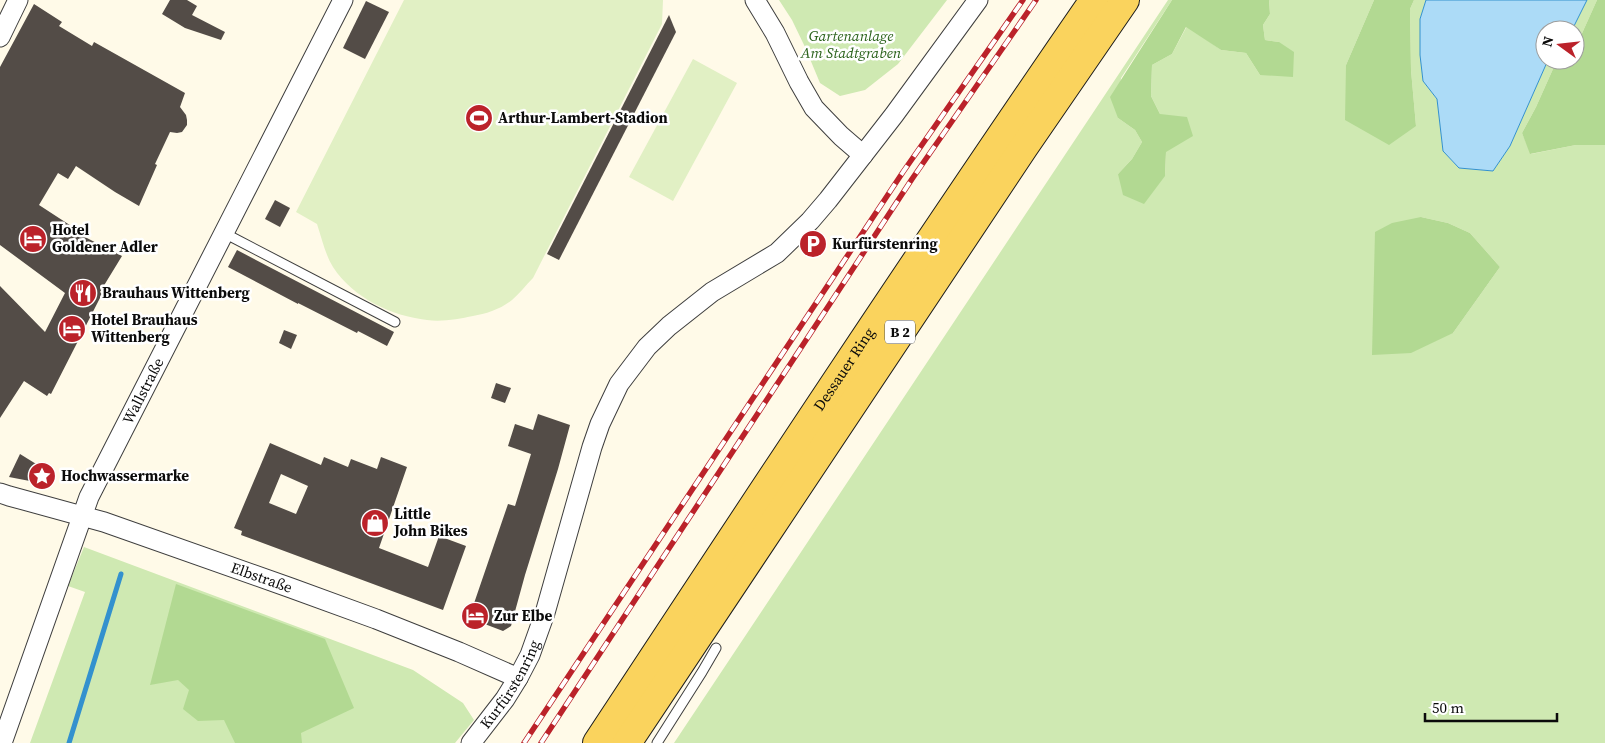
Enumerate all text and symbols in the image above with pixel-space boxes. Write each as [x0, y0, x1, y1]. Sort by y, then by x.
north arrow [1535, 20, 1585, 70]
park label: Gartenanlage Am Stadtgraben [800, 25, 902, 63]
text: N [1536, 34, 1558, 49]
sports icon: Arthur-Lambert-Stadion [464, 103, 494, 133]
place label: Arthur-Lambert-Stadion [498, 107, 668, 128]
place label: Hotel Goldener Adler [52, 219, 158, 257]
hotel icon: Hotel Goldener Adler [18, 224, 48, 254]
parking icon: Kurfürstenring [798, 229, 828, 259]
place label: Kurfürstenring [832, 233, 938, 254]
restaurant icon: Brauhaus Wittenberg [68, 278, 98, 308]
place label: Brauhaus Wittenberg [102, 282, 250, 303]
place label: Hotel Brauhaus Wittenberg [91, 309, 198, 347]
hotel icon: Hotel Brauhaus Wittenberg [57, 314, 87, 344]
road number: B 2 [885, 321, 915, 344]
street label: Dessauer Ring [808, 323, 879, 415]
street label: Wallstraße [117, 354, 169, 427]
place icon: Hochwassermarke [27, 461, 57, 491]
place label: Hochwassermarke [61, 465, 189, 486]
place label: Little John Bikes [393, 503, 468, 541]
shop icon: Little John Bikes [360, 508, 390, 538]
street label: Elbstraße [228, 557, 296, 598]
hotel icon: Zur Elbe [460, 601, 490, 631]
place label: Zur Elbe [494, 605, 553, 626]
street label: Kurfürstenring [475, 637, 545, 733]
scale bar [1425, 690, 1558, 722]
text: 50 m [1432, 697, 1464, 718]

